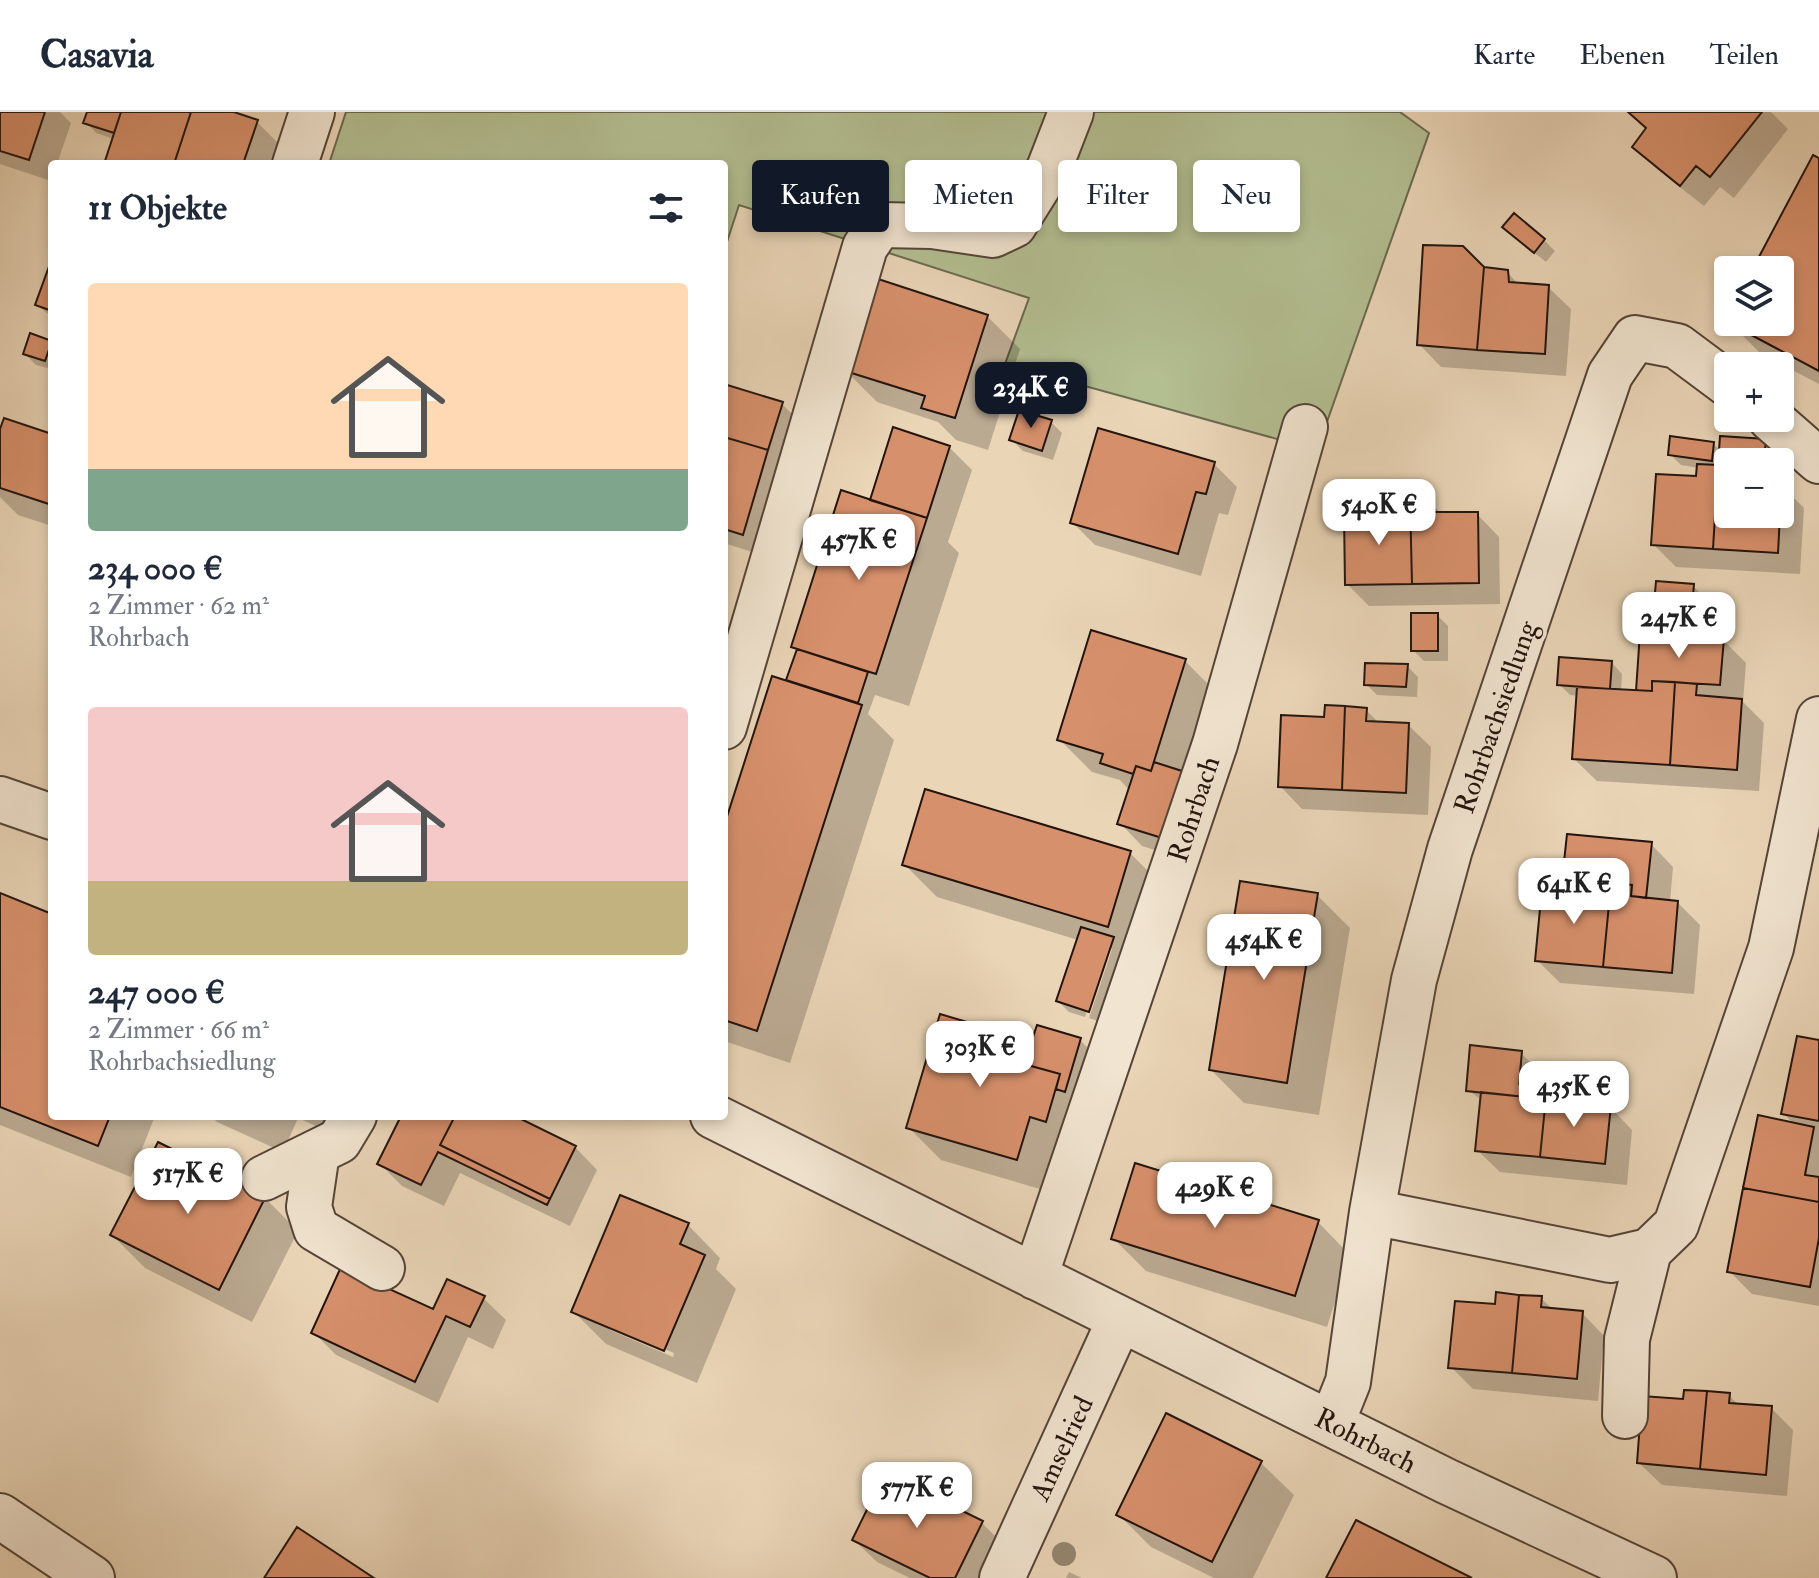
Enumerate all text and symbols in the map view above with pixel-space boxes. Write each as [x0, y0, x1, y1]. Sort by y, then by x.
text: Casavia [40, 31, 153, 79]
text: Karte [1473, 38, 1535, 73]
text: Ebenen [1579, 38, 1665, 73]
text: Teilen [1709, 38, 1779, 73]
chip: Kaufen [752, 160, 889, 232]
chip: Mieten [905, 160, 1042, 232]
chip: Filter [1058, 160, 1177, 232]
chip: Neu [1193, 160, 1300, 232]
icon: filters [644, 186, 688, 230]
text: 11 Objekte [88, 187, 227, 230]
map controls [1714, 256, 1794, 528]
button: layers [1714, 256, 1794, 336]
icon: home [316, 335, 460, 479]
button: + [1714, 352, 1794, 432]
pin: 234K € [966, 362, 1096, 430]
text: 234K € [993, 372, 1069, 404]
button: − [1714, 448, 1794, 528]
pin: 540K € [1314, 479, 1444, 547]
text: 540K € [1341, 489, 1417, 521]
pin: 457K € [794, 514, 924, 582]
text: 457K € [821, 524, 897, 556]
text: 234 000 € [88, 547, 223, 590]
text: 2 Zimmer · 62 m² [88, 590, 269, 622]
pin: 247K € [1614, 592, 1744, 660]
text: 247K € [1640, 602, 1718, 634]
street label: Rohrbachsiedlung [1447, 615, 1546, 819]
text: Rohrbach [88, 622, 190, 654]
street label: Rohrbach [1161, 752, 1228, 867]
icon: home [316, 759, 460, 903]
pin: 641K € [1509, 858, 1639, 926]
text: 641K € [1536, 868, 1612, 900]
pin: 454K € [1199, 914, 1329, 982]
text: 454K € [1225, 924, 1303, 956]
text: 247 000 € [88, 971, 225, 1014]
text: 2 Zimmer · 66 m² [88, 1014, 269, 1046]
pin: 303K € [915, 1021, 1045, 1089]
text: 303K € [944, 1031, 1016, 1063]
text: Rohrbachsiedlung [88, 1046, 275, 1078]
pin: 435K € [1509, 1061, 1639, 1129]
text: 435K € [1537, 1071, 1611, 1103]
pin: 517K € [123, 1148, 253, 1216]
text: 517K € [152, 1158, 224, 1190]
pin: 429K € [1150, 1162, 1280, 1230]
text: 429K € [1175, 1172, 1255, 1204]
street label: Amselried [1023, 1391, 1102, 1507]
street label: Rohrbach [1309, 1401, 1422, 1482]
pin: 577K € [852, 1462, 982, 1530]
text: 577K € [880, 1472, 954, 1504]

